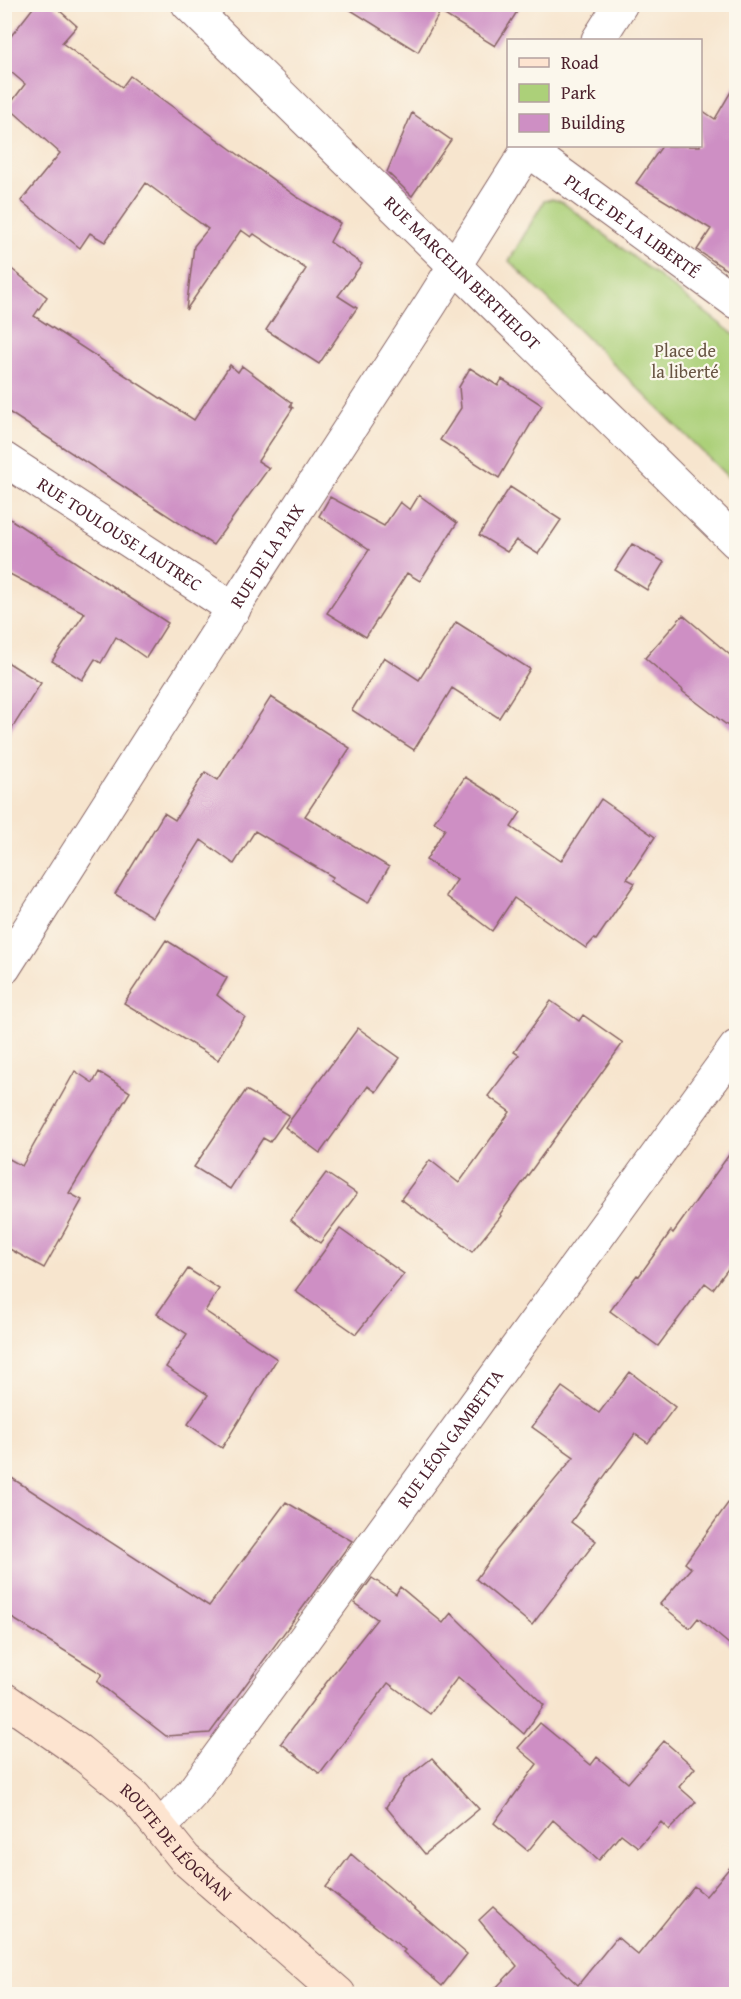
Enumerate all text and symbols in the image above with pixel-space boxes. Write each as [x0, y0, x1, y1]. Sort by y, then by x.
legend [507, 39, 702, 147]
text: Road [561, 49, 599, 76]
text: Park [561, 79, 597, 106]
text: Building [561, 109, 625, 136]
street label: PLACE DE LA LIBERTÉ [559, 167, 706, 285]
street label: RUE MARCELIN BERTHELOT [378, 189, 547, 356]
park label: Place de la liberté [651, 337, 719, 385]
street label: RUE TOULOUSE LAUTREC [32, 470, 208, 598]
street label: RUE DE LA PAIX [223, 498, 310, 613]
street label: RUE LÉON GAMBETTA [390, 1363, 510, 1513]
street label: ROUTE DE LÉOGNAN [115, 1776, 239, 1908]

